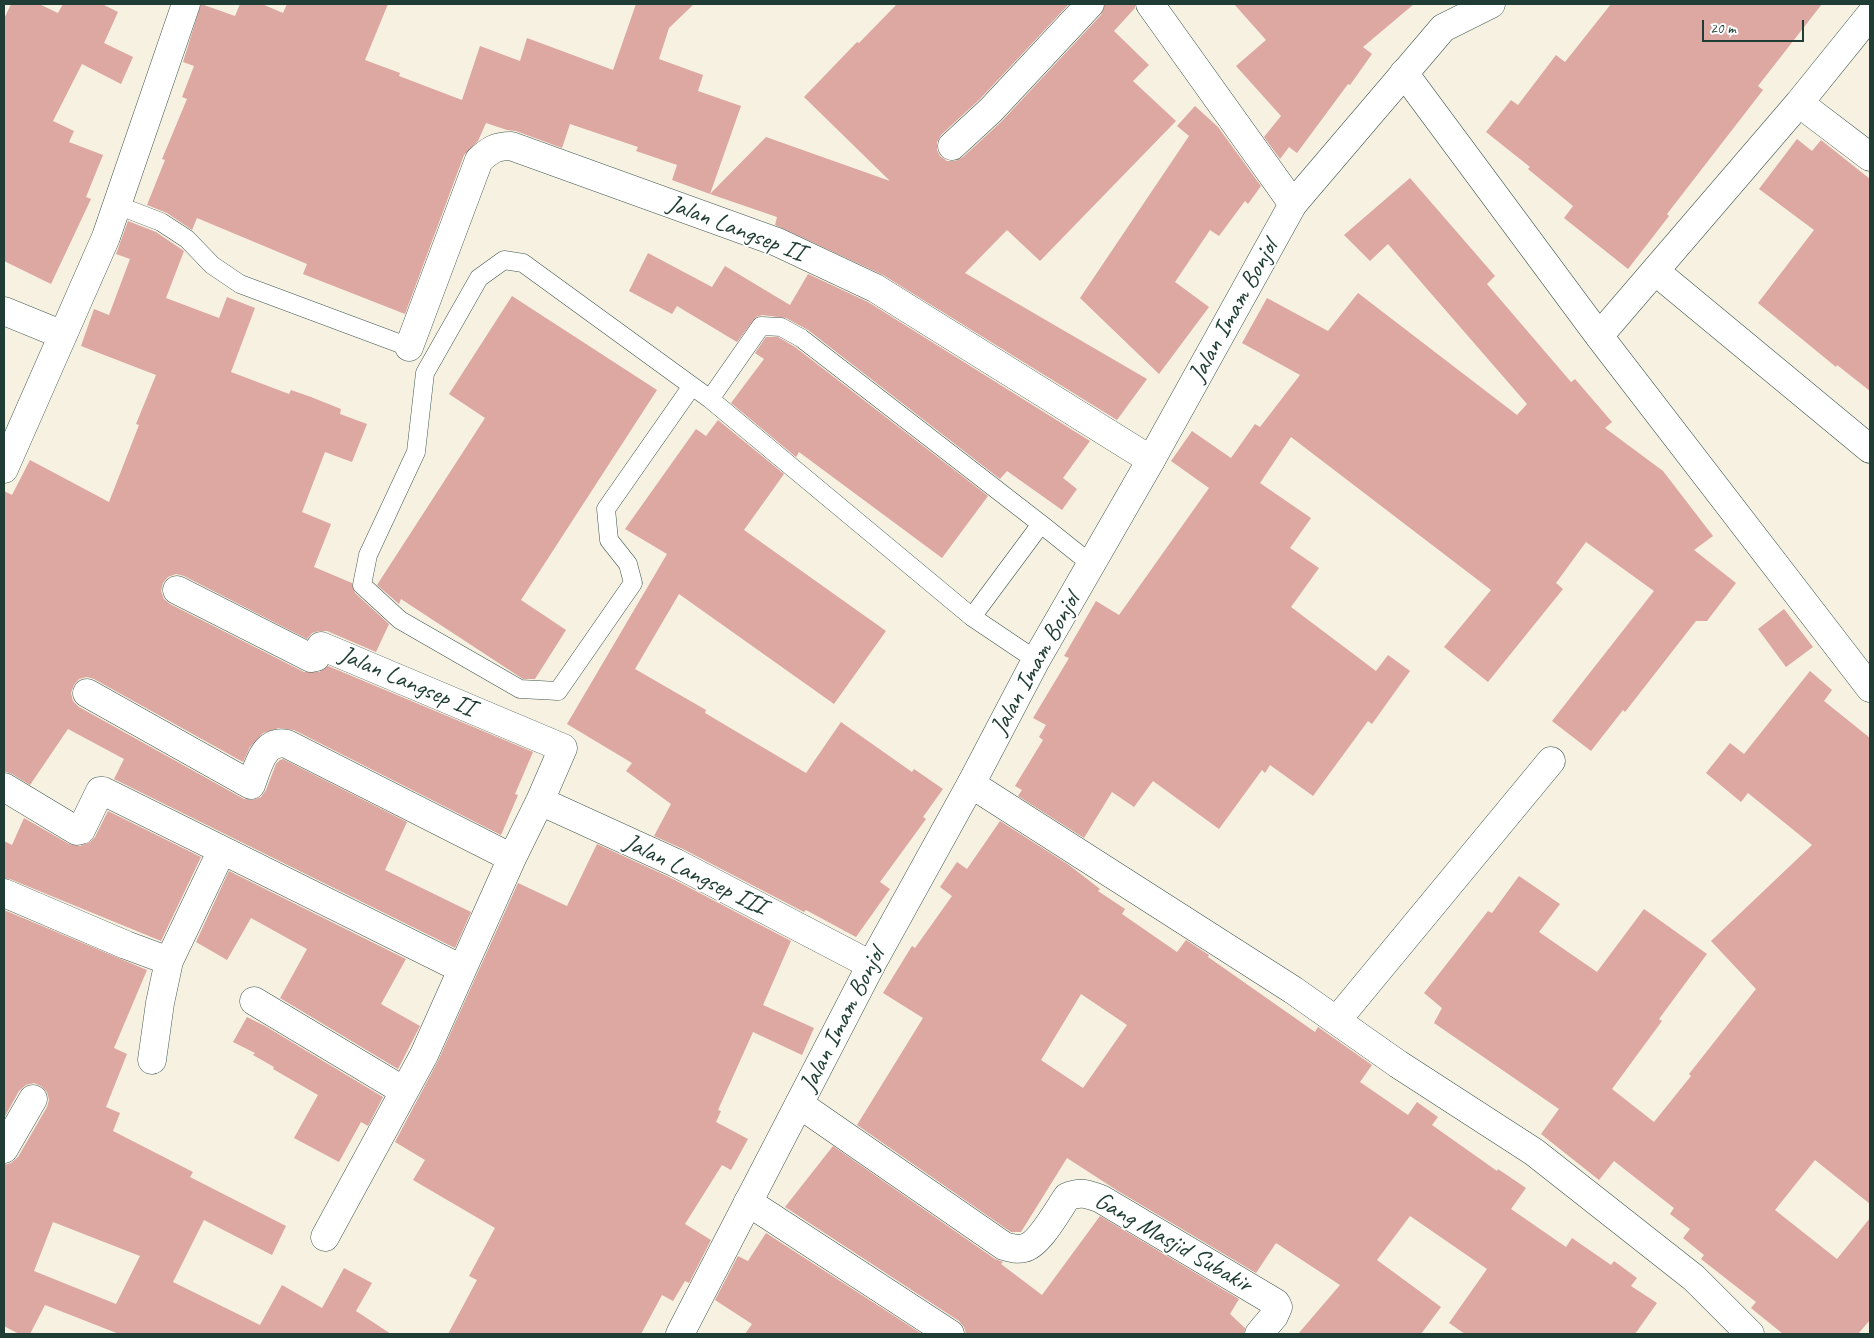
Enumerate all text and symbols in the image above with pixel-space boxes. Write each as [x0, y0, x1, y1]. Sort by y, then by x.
scale bar [1704, 10, 1806, 42]
text: 20 m [1710, 19, 1736, 38]
street label: Jalan Langsep II [663, 189, 809, 269]
street label: Jalan Imam Bonjol [1183, 235, 1285, 387]
street label: Jalan Imam Bonjol [985, 588, 1087, 740]
street label: Jalan Langsep II [335, 640, 479, 724]
street label: Jalan Langsep III [619, 828, 771, 922]
street label: Jalan Imam Bonjol [794, 943, 892, 1097]
street label: Gang Masjid Subakir [1089, 1186, 1257, 1300]

